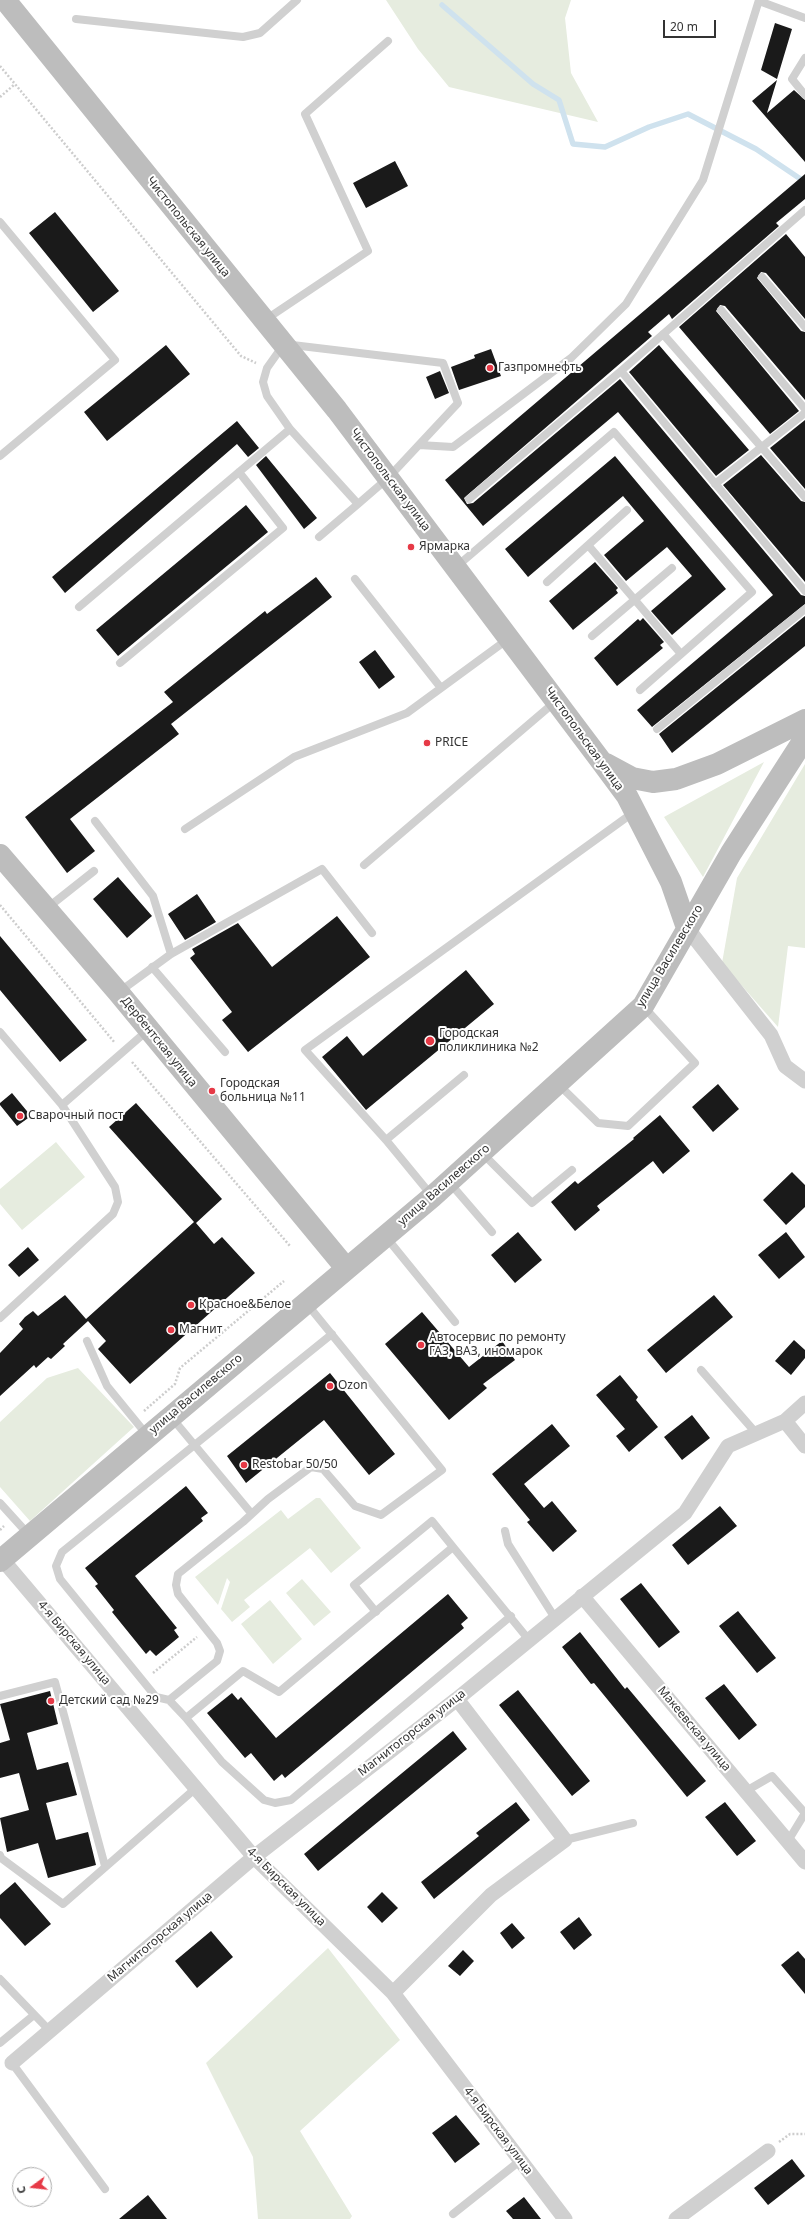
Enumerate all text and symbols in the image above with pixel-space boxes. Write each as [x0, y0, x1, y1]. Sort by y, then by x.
scale bar [665, 12, 718, 38]
text: 20 m [670, 18, 698, 35]
street label: Чистопольская улица [143, 174, 233, 280]
place label: Газпромнефть [498, 361, 582, 375]
marker: Газпромнефть [485, 363, 495, 373]
street label: Чистопольская улица [347, 426, 433, 534]
place label: Ярмарка [419, 540, 470, 554]
marker: Ярмарка [406, 542, 416, 552]
street label: Чистопольская улица [541, 684, 627, 794]
place label: PRICE [435, 736, 468, 750]
marker: PRICE [422, 738, 432, 748]
street label: улица Василевского [634, 902, 706, 1010]
street label: Дербентская улица [118, 994, 200, 1090]
place label: Городская поликлиника №2 [439, 1027, 539, 1055]
marker: Городская поликлиника №2 [424, 1035, 436, 1047]
place label: Городская больница №11 [220, 1077, 306, 1105]
marker: Городская больница №11 [207, 1086, 217, 1096]
place label: Сварочный пост [28, 1109, 123, 1123]
marker: Сварочный пост [15, 1111, 25, 1121]
street label: улица Василевского [395, 1141, 493, 1229]
place label: Красное&Белое [199, 1298, 291, 1312]
marker: Красное&Белое [186, 1300, 196, 1310]
place label: Магнит [179, 1323, 222, 1337]
marker: Магнит [166, 1325, 176, 1335]
place label: Автосервис по ремонту ГАЗ, ВАЗ, иномарок [429, 1331, 566, 1359]
marker: Автосервис по ремонту ГАЗ, ВАЗ, иномарок [416, 1340, 426, 1350]
street label: улица Василевского [147, 1351, 245, 1437]
place label: Ozon [338, 1379, 368, 1393]
marker: Ozon [325, 1381, 335, 1391]
place label: Restobar 50/50 [252, 1458, 338, 1472]
marker: Restobar 50/50 [239, 1460, 249, 1470]
street label: 4-я Бирская улица [35, 1598, 113, 1688]
street label: Макеевская улица [654, 1684, 734, 1774]
street label: Магнитогорская улица [355, 1687, 469, 1779]
place label: Детский сад №29 [59, 1694, 159, 1708]
marker: Детский сад №29 [46, 1696, 56, 1706]
street label: 4-я Бирская улица [244, 1845, 328, 1929]
street label: Магнитогорская улица [105, 1889, 215, 1985]
street label: 4-я Бирская улица [460, 2084, 536, 2178]
north arrow [12, 2167, 52, 2207]
text: С [13, 2185, 29, 2195]

